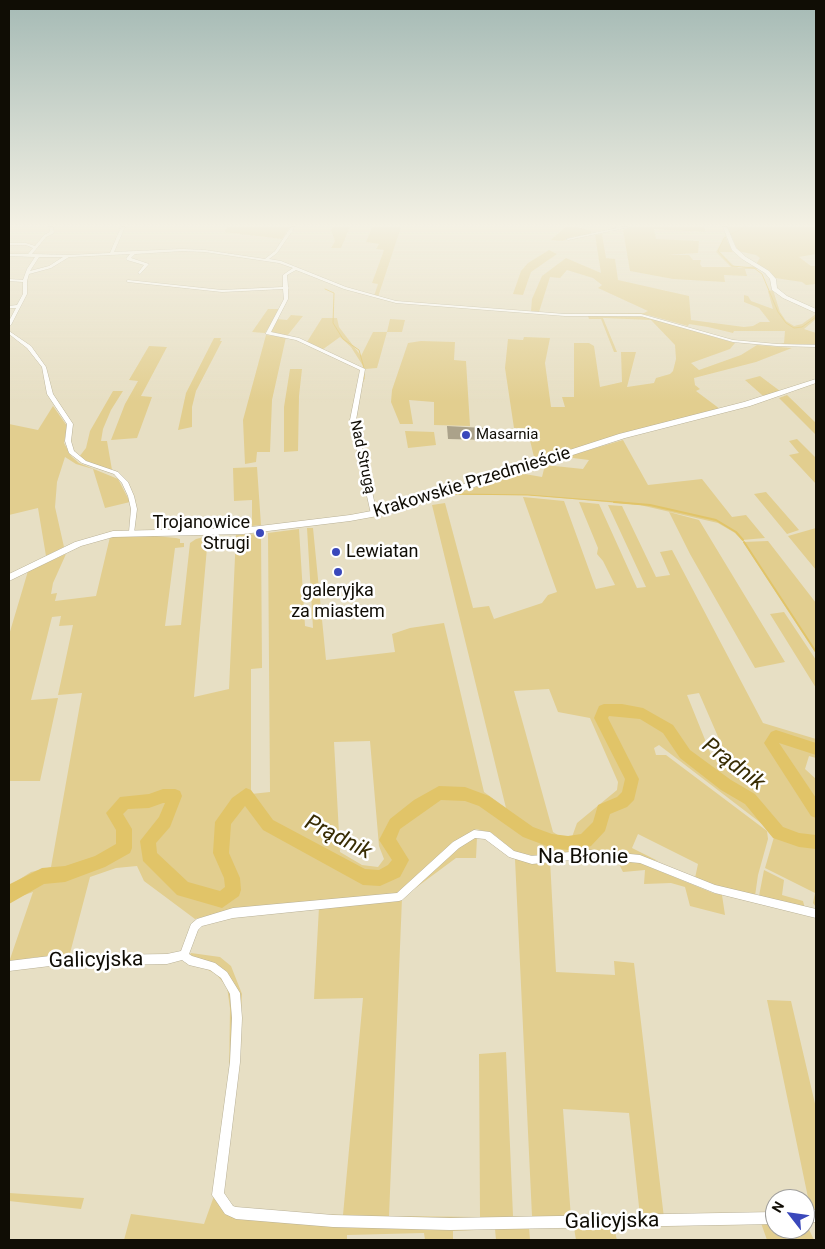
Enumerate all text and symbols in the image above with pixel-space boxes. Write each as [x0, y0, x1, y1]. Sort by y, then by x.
street label: Nad Strugą [345, 419, 379, 495]
place label: Masarnia [476, 426, 538, 444]
marker: Masarnia [460, 429, 472, 441]
street label: Krakowskie Przedmieście [371, 443, 573, 523]
place label: Trojanowice Strugi [153, 512, 250, 554]
marker: Trojanowice Strugi [254, 527, 266, 539]
place label: Lewiatan [346, 541, 419, 563]
marker: Lewiatan [330, 546, 342, 558]
marker: galeryjka za miastem [332, 566, 344, 578]
place label: galeryjka za miastem [291, 580, 385, 622]
water label: Prądnik [696, 733, 770, 797]
water label: Prądnik [300, 810, 376, 866]
street label: Na Błonie [538, 845, 628, 871]
street label: Galicyjska [48, 948, 144, 974]
north arrow [765, 1189, 815, 1239]
text: N [768, 1199, 787, 1215]
street label: Galicyjska [564, 1209, 660, 1235]

